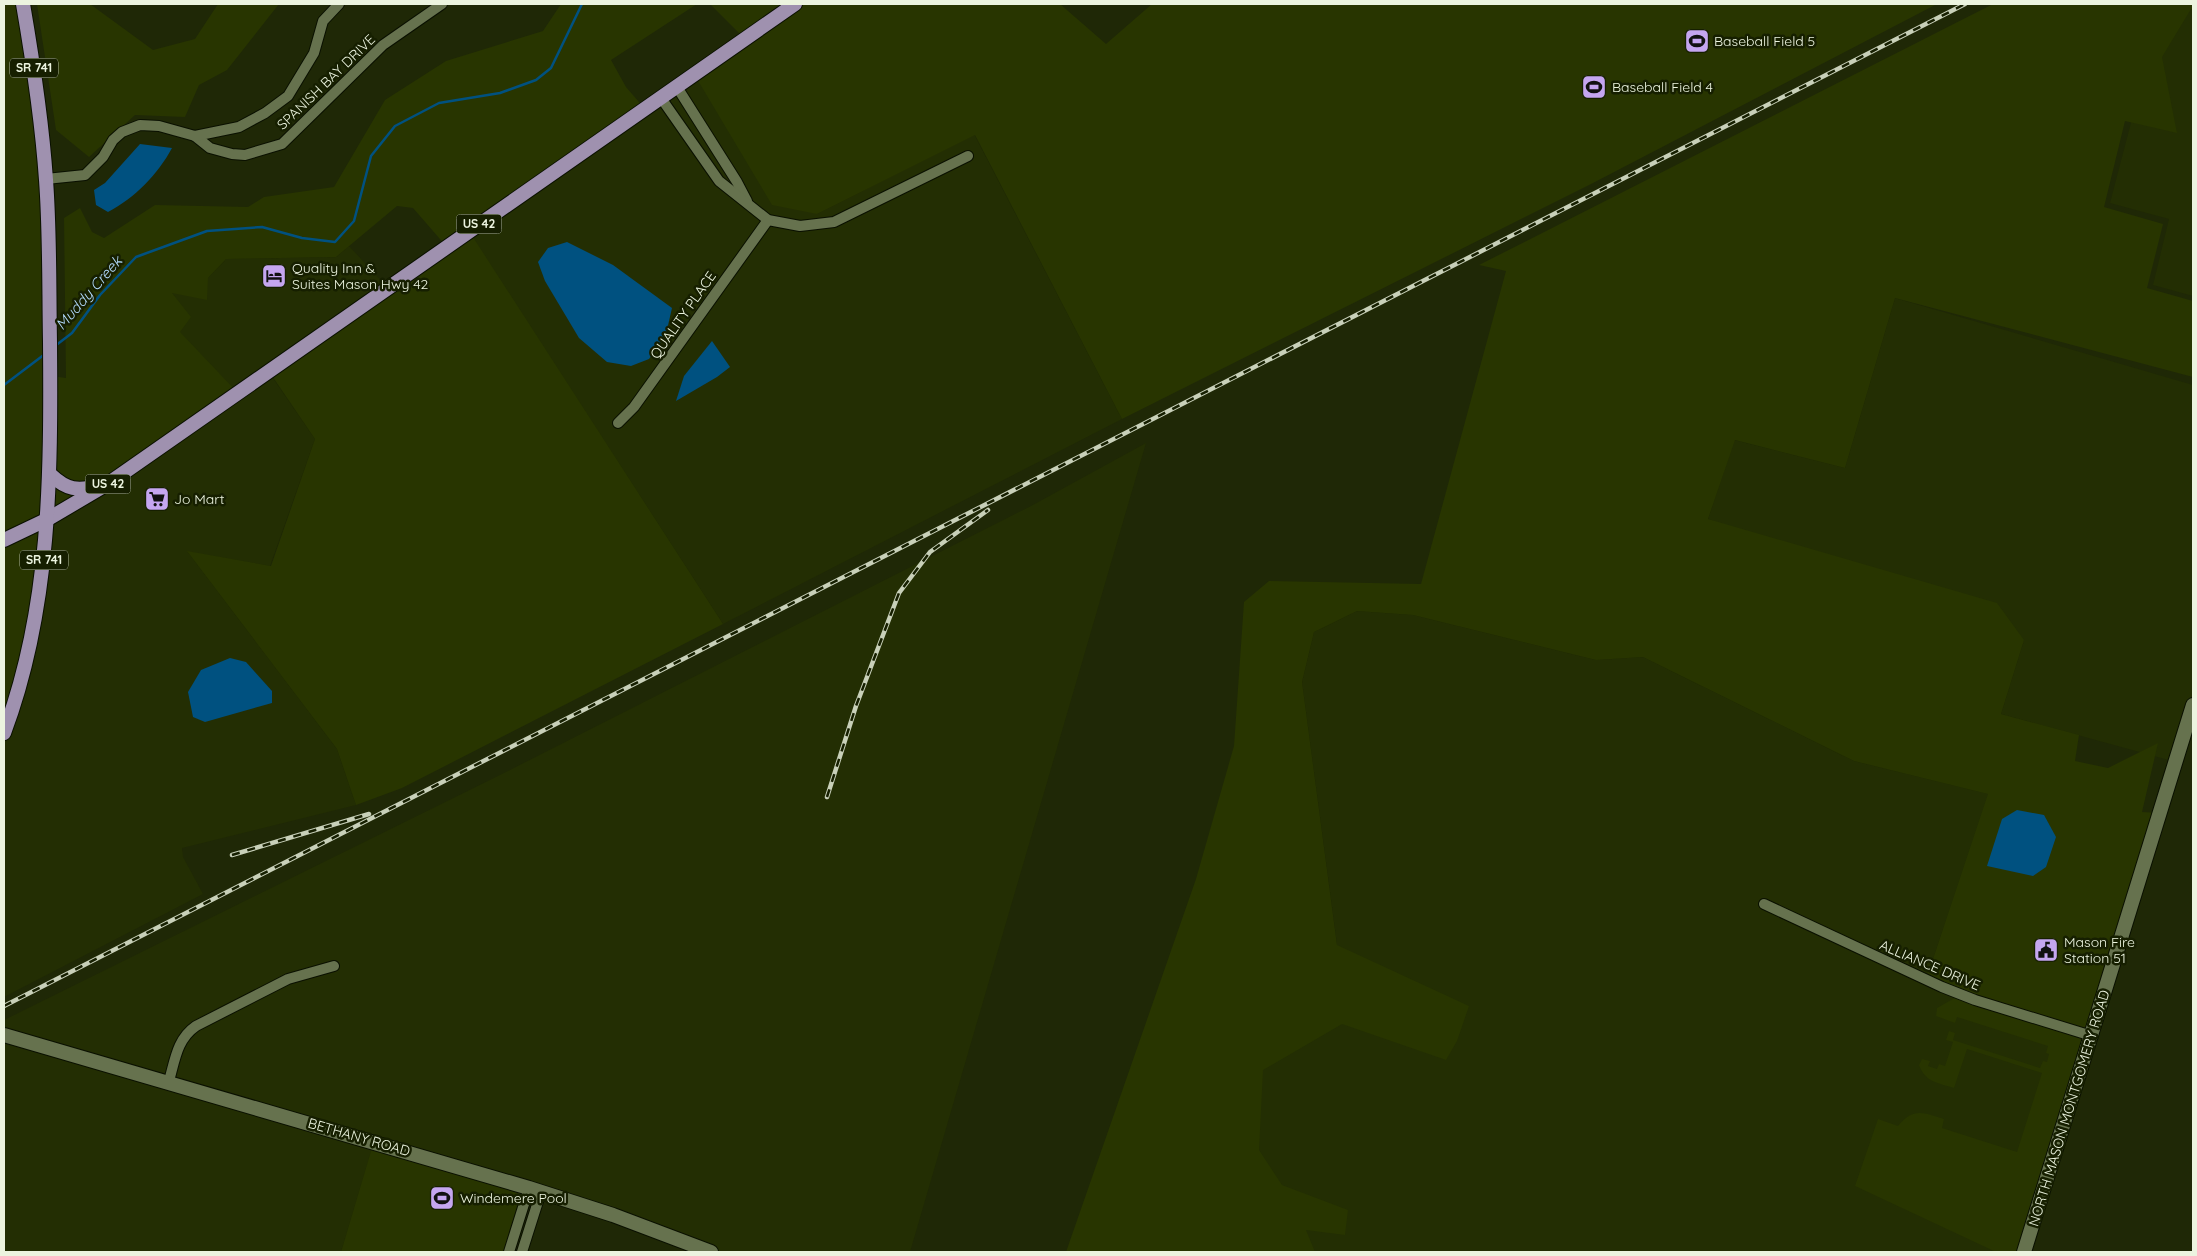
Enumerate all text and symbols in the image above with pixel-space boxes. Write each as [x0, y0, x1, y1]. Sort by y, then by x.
sports icon: Baseball Field 5 [1684, 28, 1710, 54]
street label: SPANISH BAY DRIVE [273, 30, 379, 133]
place label: Baseball Field 5 [1714, 32, 1815, 50]
road number: SR 741 [10, 58, 58, 78]
sports icon: Baseball Field 4 [1581, 74, 1607, 100]
place label: Baseball Field 4 [1612, 78, 1713, 96]
road number: US 42 [456, 214, 502, 233]
water label: Muddy Creek [51, 250, 127, 334]
place label: Quality Inn & Suites Mason Hwy 42 [292, 259, 429, 293]
hotel icon: Quality Inn & Suites Mason Hwy 42 [261, 263, 287, 289]
street label: QUALITY PLACE [646, 268, 720, 362]
road number: US 42 [86, 474, 130, 494]
supermarket icon: Jo Mart [144, 486, 170, 512]
place label: Jo Mart [174, 490, 225, 508]
road number: SR 741 [20, 550, 68, 570]
place label: Mason Fire Station 51 [2064, 933, 2135, 967]
street label: ALLIANCE DRIVE [1877, 936, 1983, 994]
public building icon: Mason Fire Station 51 [2033, 937, 2059, 963]
street label: NORTH MASON MONTGOMERY ROAD [2024, 988, 2114, 1228]
street label: BETHANY ROAD [306, 1114, 412, 1160]
sports icon: Windemere Pool [429, 1185, 455, 1211]
place label: Windemere Pool [460, 1189, 567, 1207]

